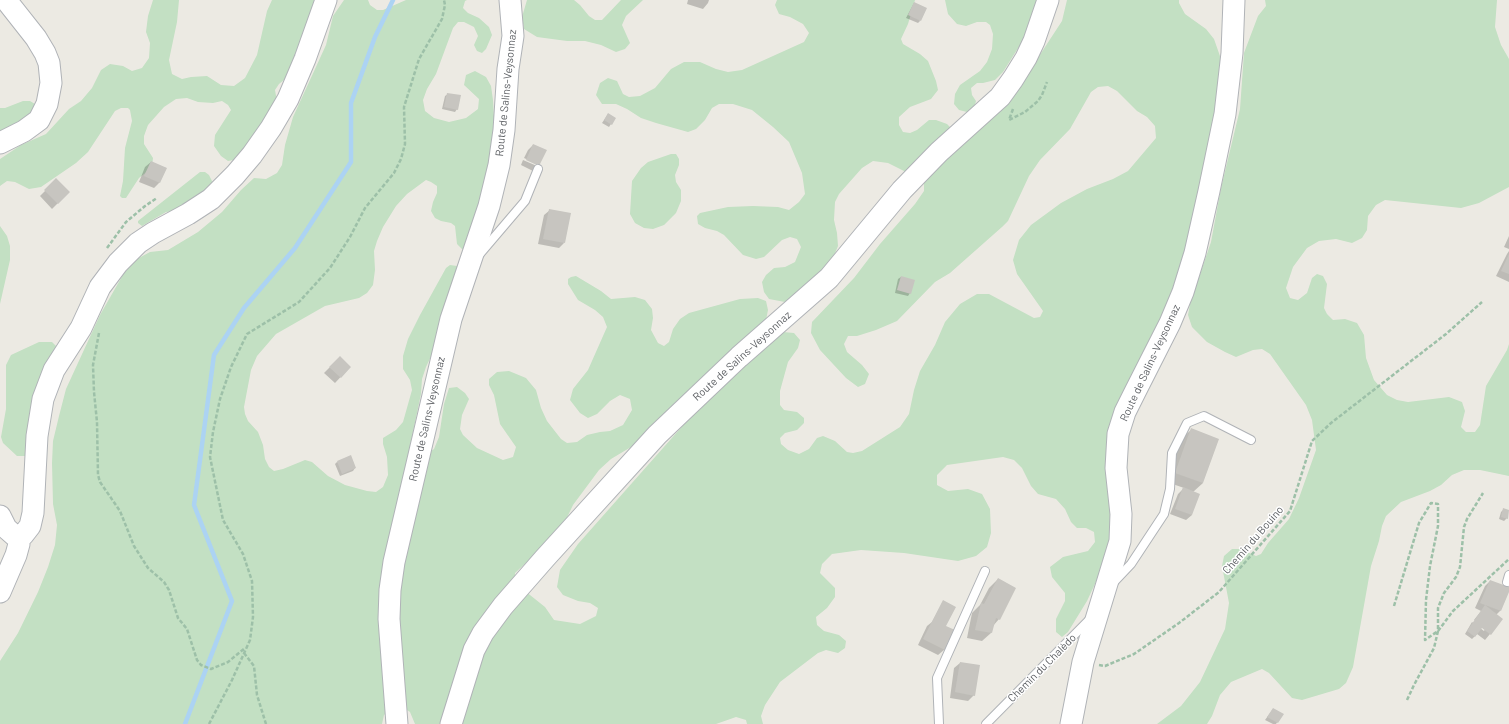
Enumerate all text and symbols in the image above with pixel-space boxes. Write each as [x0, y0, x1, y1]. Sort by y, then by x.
street label: Route de Salins-Veysonnaz [493, 29, 519, 157]
street label: Route de Salins-Veysonnaz [1117, 302, 1183, 424]
street label: Route de Salins-Veysonnaz [690, 308, 794, 404]
street label: Route de Salins-Veysonnaz [406, 355, 448, 483]
street label: Chemin du Bouino [1220, 503, 1286, 577]
street label: Chemin du Chalèdo [1005, 631, 1079, 705]

